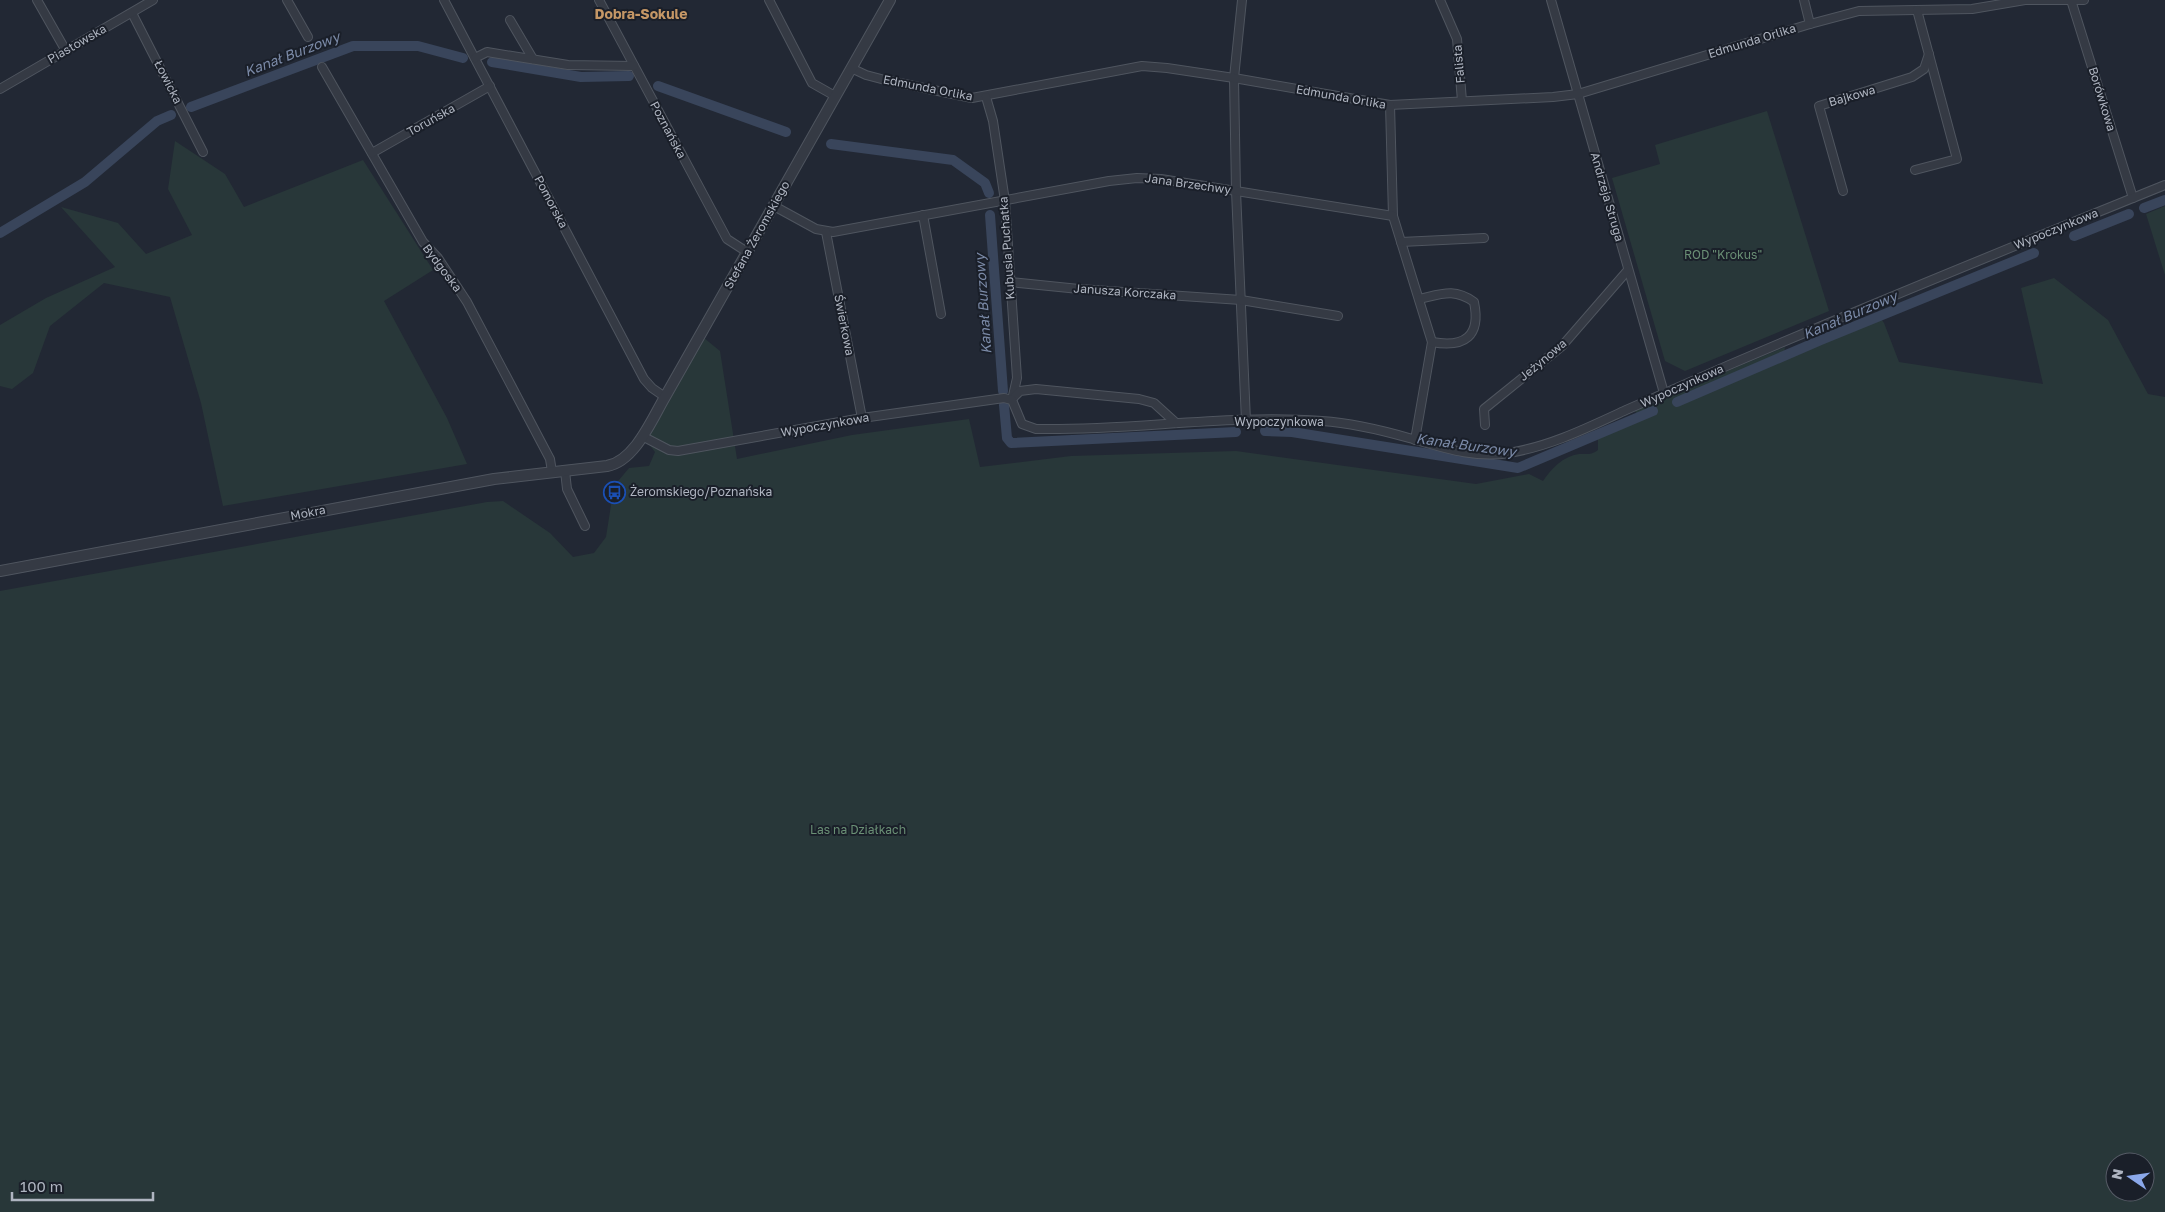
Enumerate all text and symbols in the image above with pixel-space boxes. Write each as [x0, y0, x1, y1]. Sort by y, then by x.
district label: Dobra-Sokule [595, 5, 687, 22]
street label: Edmunda Orlika [1706, 20, 1798, 61]
street label: Piastowska [45, 21, 109, 66]
water label: Kanał Burzowy [242, 27, 344, 79]
street label: Falista [1449, 44, 1468, 84]
street label: Łowicka [151, 57, 186, 106]
street label: Borówkowa [2086, 65, 2119, 133]
street label: Edmunda Orlika [882, 71, 974, 104]
street label: Edmunda Orlika [1295, 81, 1387, 112]
street label: Bajkowa [1827, 82, 1877, 109]
street label: Poznańska [647, 99, 690, 161]
street label: Toruńska [404, 100, 457, 139]
street label: Andrzeja Struga [1588, 151, 1627, 243]
street label: Jana Brzechwy [1144, 170, 1232, 197]
street label: Pomorska [531, 173, 572, 231]
street label: Stefana Żeromskiego [721, 178, 793, 291]
street label: Kubusia Puchatka [995, 196, 1018, 300]
street label: Wypoczynkowa [2011, 205, 2100, 252]
street label: Bydgoska [420, 241, 465, 295]
park label: ROD "Krokus" [1684, 247, 1762, 262]
water label: Kanał Burzowy [970, 251, 994, 355]
street label: Janusza Korczaka [1073, 280, 1177, 303]
water label: Kanał Burzowy [1800, 286, 1901, 342]
street label: Świerkowa [831, 293, 858, 357]
street label: Jeżynowa [1516, 335, 1569, 384]
street label: Wypoczynkowa [1638, 360, 1726, 411]
street label: Wypoczynkowa [779, 409, 870, 440]
street label: Wypoczynkowa [1234, 414, 1324, 429]
water label: Kanał Burzowy [1415, 429, 1519, 460]
bus stop icon: Żeromskiego/Poznańska [602, 480, 626, 504]
place label: Żeromskiego/Poznańska [630, 484, 772, 499]
street label: Mokra [289, 502, 327, 523]
park label: Las na Działkach [810, 822, 906, 837]
north arrow [2105, 1152, 2155, 1202]
text: N [2107, 1167, 2126, 1181]
scale bar [12, 1170, 154, 1202]
text: 100 m [20, 1177, 63, 1195]

